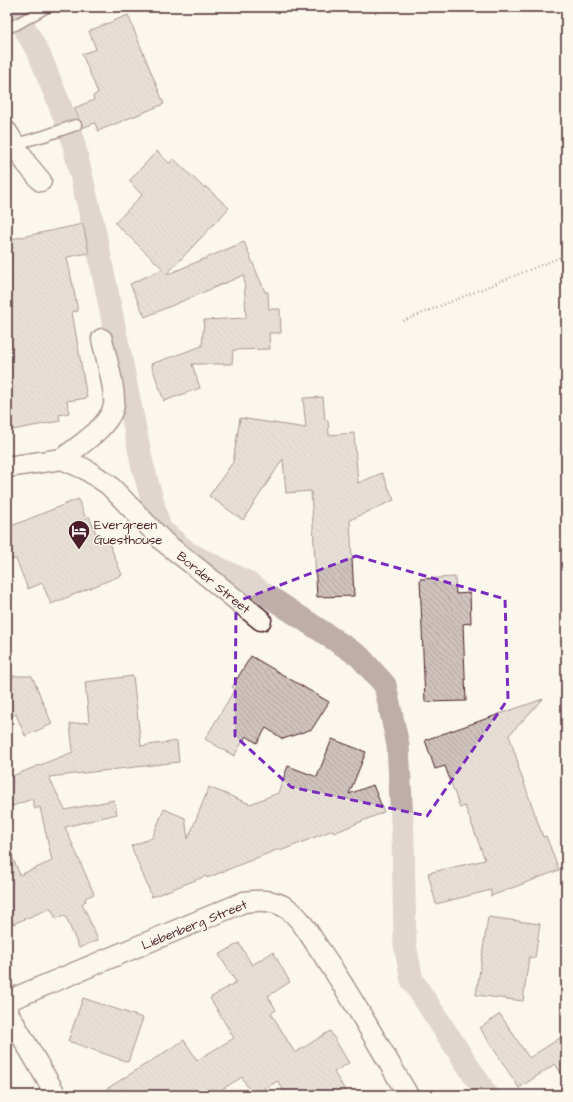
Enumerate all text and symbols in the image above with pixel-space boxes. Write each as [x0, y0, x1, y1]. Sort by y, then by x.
place label: Evergreen Guesthouse [94, 516, 162, 549]
hotel icon: Evergreen Guesthouse [66, 518, 92, 551]
street label: Border Street [173, 547, 255, 619]
street label: Liebenberg Street [139, 895, 251, 955]

